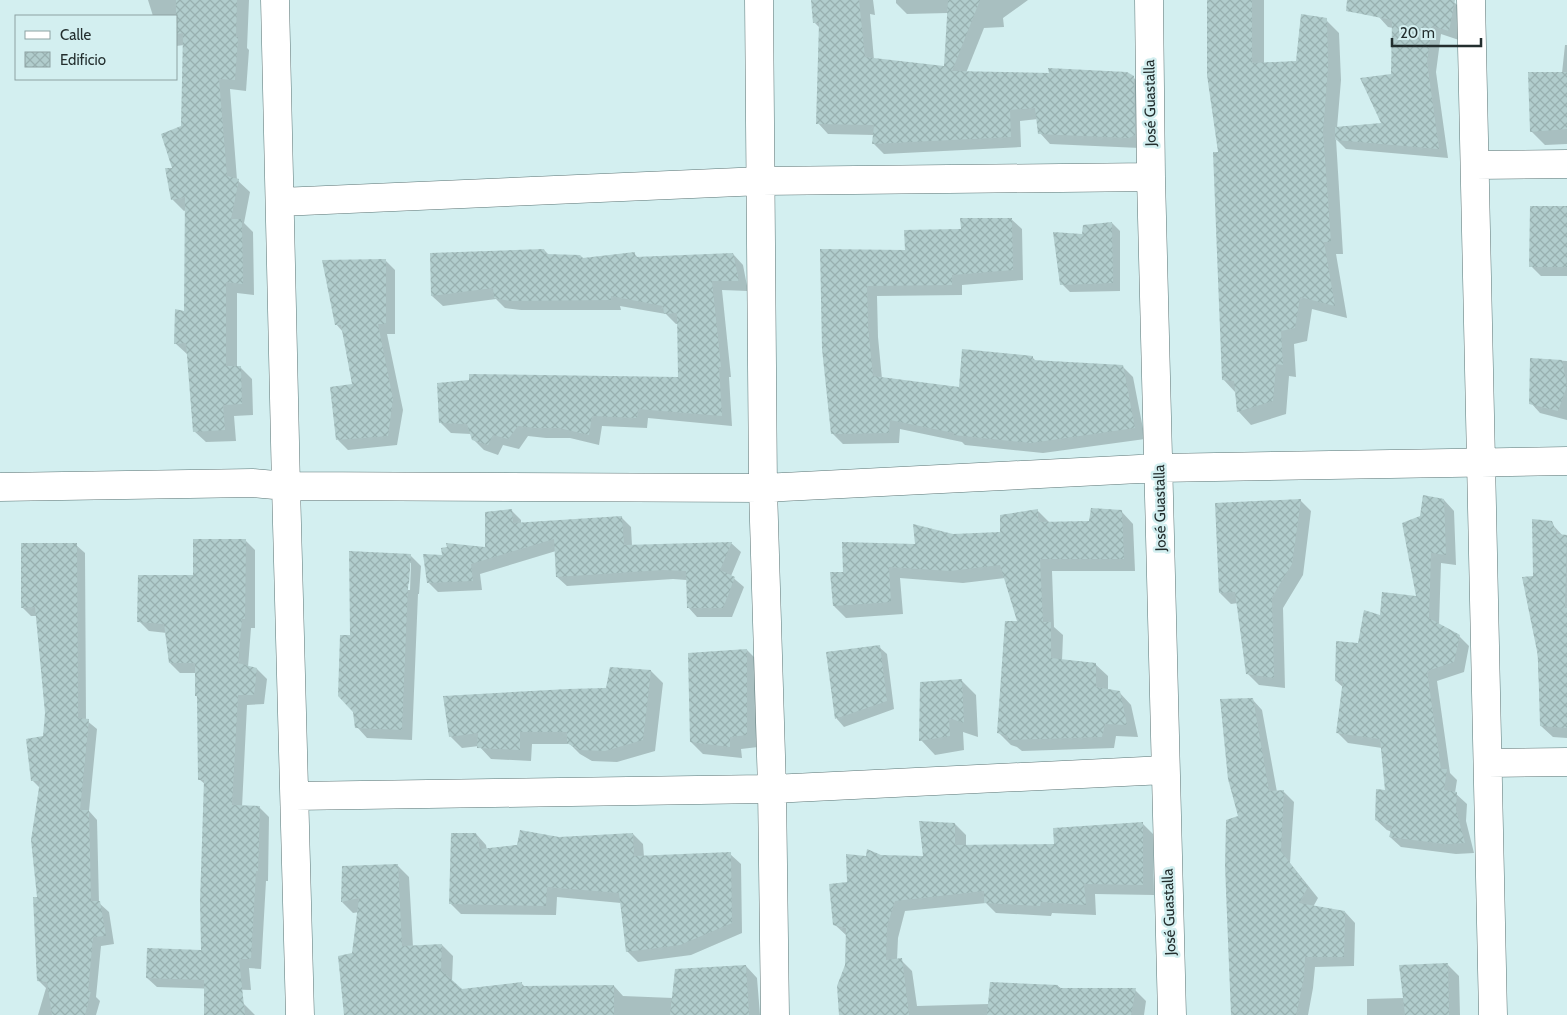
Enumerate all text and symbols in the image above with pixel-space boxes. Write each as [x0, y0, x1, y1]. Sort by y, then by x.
legend [15, 15, 178, 80]
scale bar [1392, 15, 1481, 47]
text: 20 m [1400, 24, 1435, 42]
text: Calle [60, 26, 91, 44]
text: Edificio [60, 51, 106, 69]
street label: José Guastalla [1140, 59, 1160, 148]
street label: José Guastalla [1150, 464, 1170, 553]
street label: José Guastalla [1158, 867, 1180, 957]

